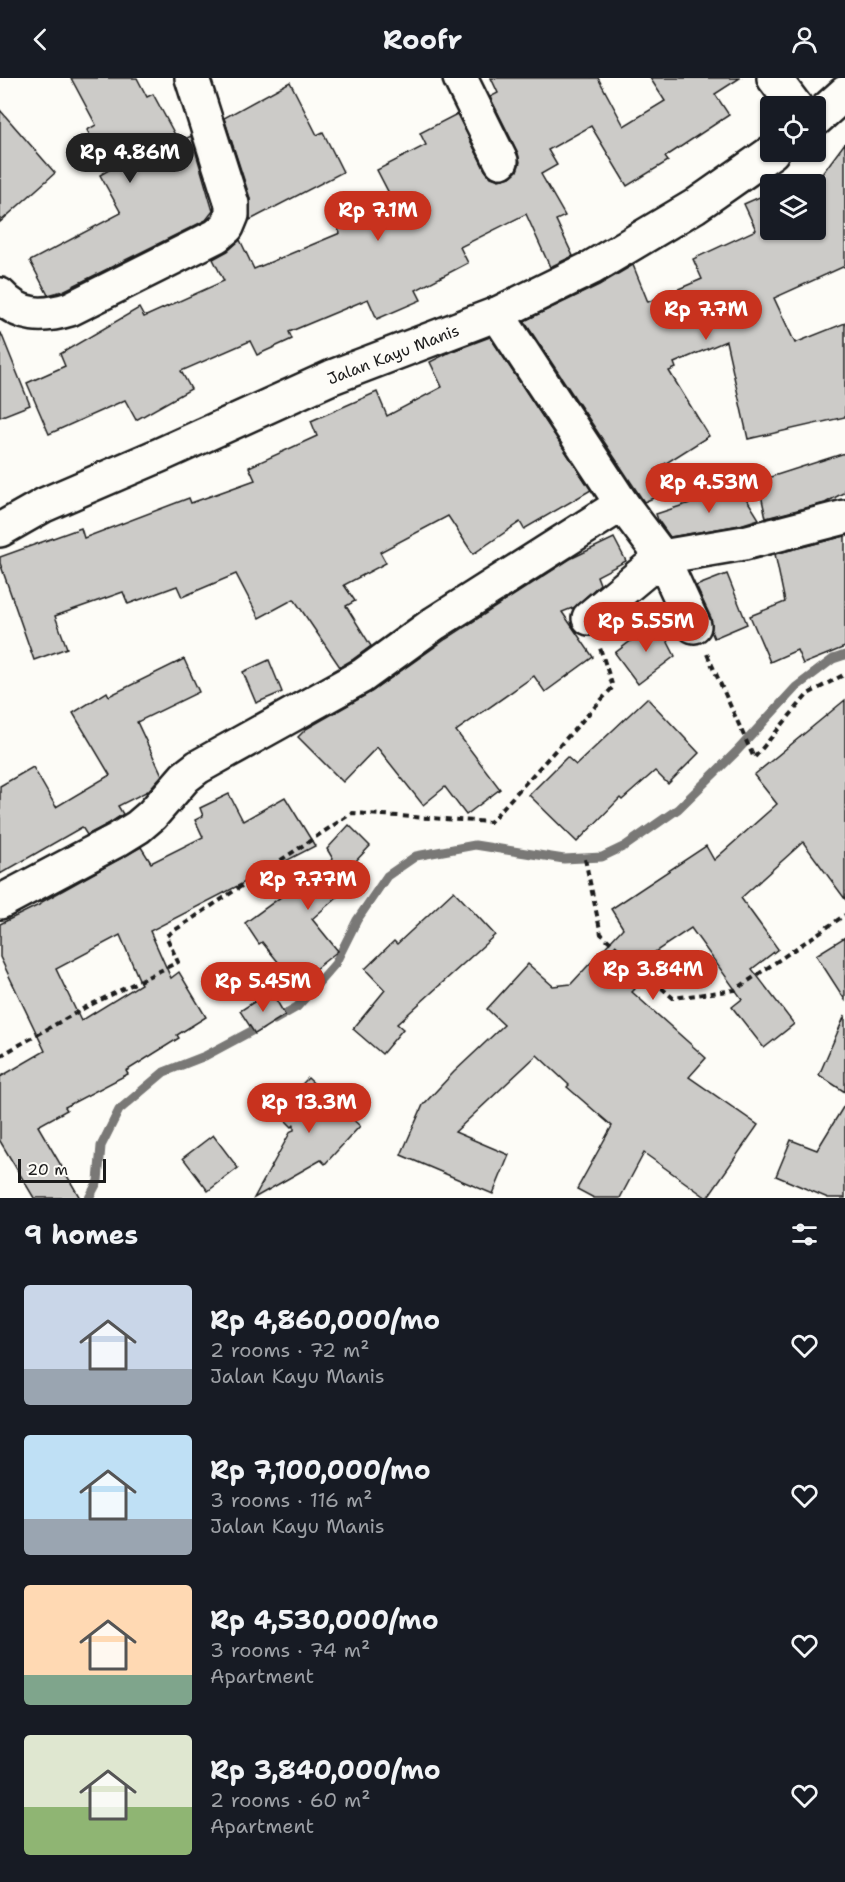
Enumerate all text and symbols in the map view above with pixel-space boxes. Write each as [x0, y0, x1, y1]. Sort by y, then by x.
text: Roofr [383, 21, 462, 58]
icon: back [24, 23, 57, 56]
icon: person [788, 23, 821, 56]
map controls [760, 96, 826, 240]
button: locate [760, 96, 826, 162]
pin: Rp 4.86M [68, 133, 192, 184]
text: Rp 4.86M [80, 139, 180, 165]
button: layers [760, 174, 826, 240]
pin: Rp 7.1M [323, 191, 433, 242]
text: Rp 7.1M [338, 197, 418, 223]
pin: Rp 7.7M [651, 290, 761, 341]
text: Rp 7.7M [664, 296, 748, 322]
street label: Jalan Kayu Manis [324, 320, 462, 389]
pin: Rp 4.53M [647, 463, 771, 514]
text: Rp 4.53M [659, 469, 759, 495]
pin: Rp 5.55M [584, 602, 708, 653]
text: Rp 5.55M [598, 608, 694, 634]
pin: Rp 7.77M [246, 860, 370, 911]
text: Rp 7.77M [259, 866, 357, 892]
pin: Rp 3.84M [591, 950, 715, 1001]
text: Rp 3.84M [603, 956, 703, 982]
pin: Rp 5.45M [201, 962, 325, 1013]
text: Rp 5.45M [215, 968, 311, 994]
pin: Rp 13.3M [247, 1083, 371, 1134]
text: Rp 13.3M [261, 1089, 357, 1115]
scale bar [18, 1156, 106, 1184]
text: 20 m [27, 1159, 68, 1180]
text: 9 homes [24, 1217, 138, 1252]
icon: filters [788, 1218, 821, 1251]
text: Rp 4,860,000/mo [210, 1302, 440, 1337]
icon: home [72, 1309, 144, 1381]
icon: heart [788, 1329, 821, 1362]
text: 2 rooms · 72 m² [210, 1337, 369, 1363]
text: Jalan Kayu Manis [210, 1363, 385, 1389]
text: Rp 7,100,000/mo [210, 1452, 431, 1487]
icon: home [72, 1459, 144, 1531]
icon: heart [788, 1479, 821, 1512]
text: 3 rooms · 116 m² [210, 1487, 372, 1513]
text: Jalan Kayu Manis [210, 1513, 385, 1539]
text: Rp 4,530,000/mo [210, 1602, 439, 1637]
icon: home [72, 1609, 144, 1681]
icon: heart [788, 1629, 821, 1662]
text: 3 rooms · 74 m² [210, 1637, 370, 1663]
text: Apartment [210, 1663, 314, 1689]
text: Rp 3,840,000/mo [210, 1752, 441, 1787]
icon: home [72, 1759, 144, 1831]
icon: heart [788, 1779, 821, 1812]
text: 2 rooms · 60 m² [210, 1787, 370, 1813]
text: Apartment [210, 1813, 314, 1839]

